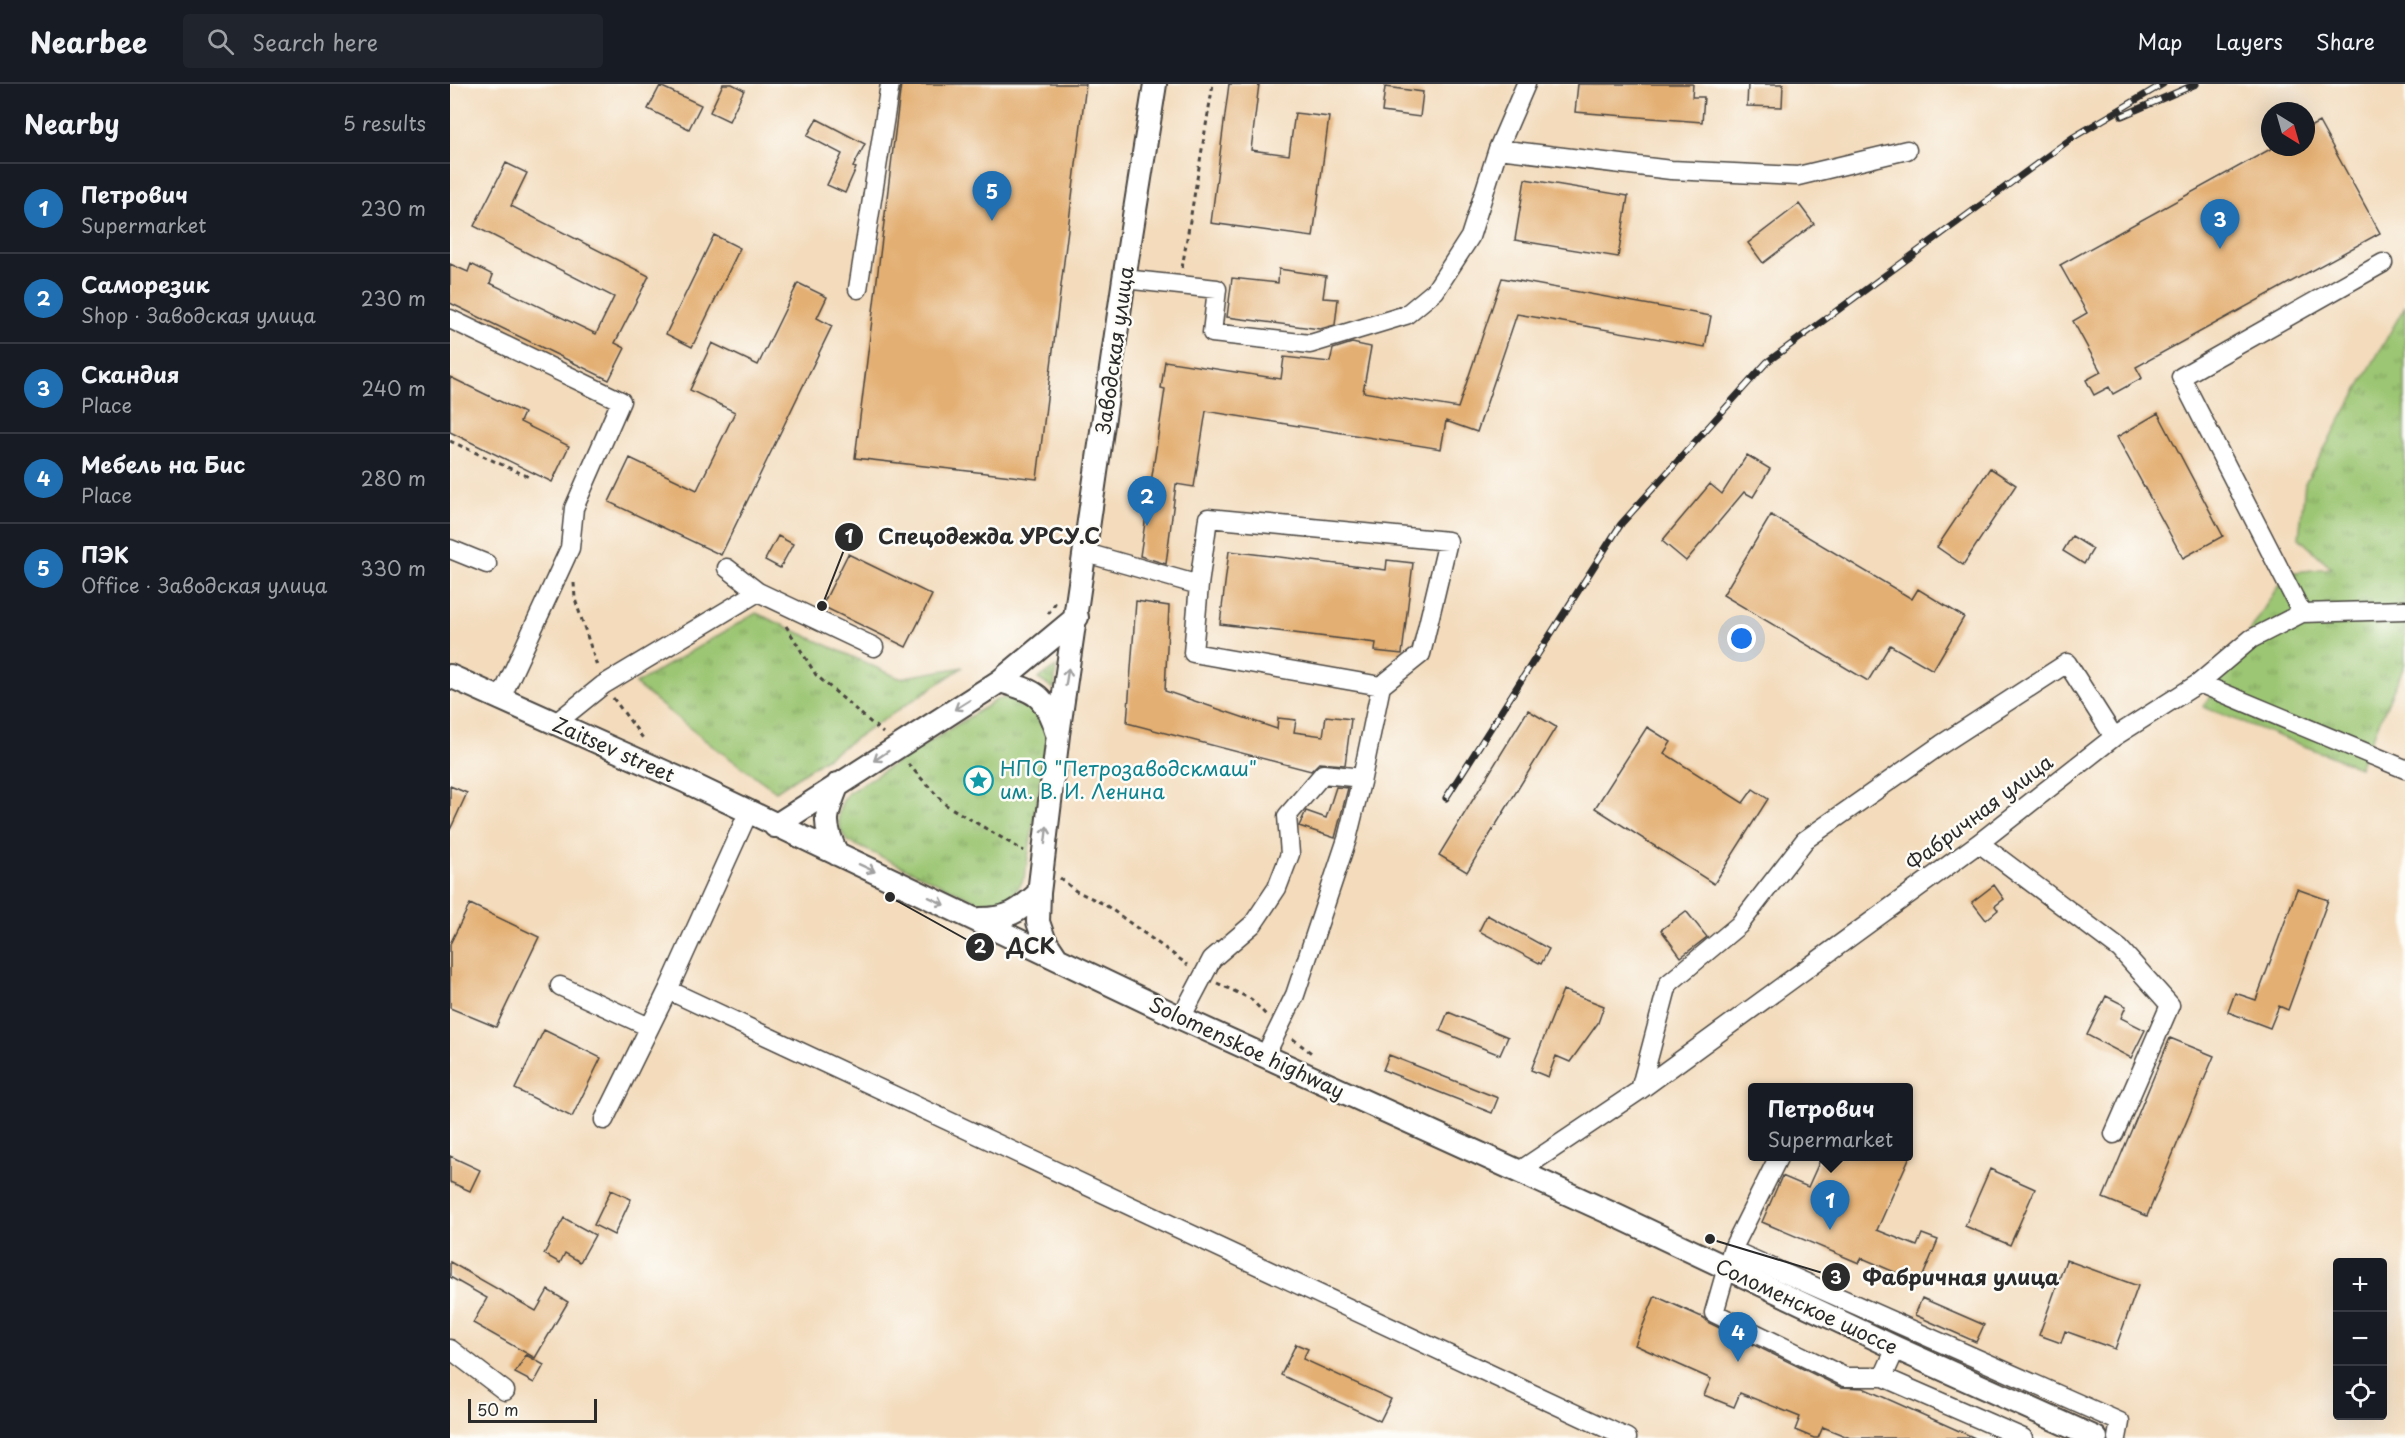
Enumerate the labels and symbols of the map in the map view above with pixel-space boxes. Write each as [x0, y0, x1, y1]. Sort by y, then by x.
north arrow [2261, 102, 2315, 156]
pin: 5 [972, 172, 1012, 221]
pin: 3 [2200, 200, 2240, 249]
street label: Заводская улица [1087, 264, 1141, 436]
pin: 2 [1128, 476, 1166, 526]
callout: Спецодежда УРСУ.С [834, 518, 1114, 557]
text: Спецодежда УРСУ.С [878, 519, 1100, 551]
text: 1 [845, 522, 854, 549]
your location [1727, 624, 1756, 653]
one-way arrow [1062, 668, 1073, 688]
one-way arrow [954, 699, 971, 711]
street label: Zaitsev street [548, 709, 680, 789]
street label: Фабричная улица [1899, 746, 2059, 877]
one-way arrow [873, 750, 890, 762]
place label: НПО "Петрозаводскмаш" им. В. И. Ленина [1000, 753, 1257, 806]
place icon: НПО "Петрозаводскмаш" им. В. И. Ленина [963, 764, 995, 796]
one-way arrow [1041, 826, 1052, 845]
one-way arrow [857, 863, 875, 875]
one-way arrow [928, 895, 946, 907]
callout: ДСК [965, 927, 1067, 966]
text: ДСК [1006, 929, 1055, 961]
text: 2 [974, 932, 987, 959]
street label: Solomenskoe highway [1144, 988, 1350, 1106]
pin: 1 [1810, 1180, 1850, 1230]
street label: Соломенское шоссе [1711, 1251, 1903, 1361]
callout: Фабричная улица [1821, 1258, 2072, 1297]
text: Фабричная улица [1863, 1260, 2060, 1292]
text: 3 [1830, 1263, 1842, 1290]
pin: 4 [1718, 1312, 1758, 1362]
scale bar [468, 1396, 597, 1424]

